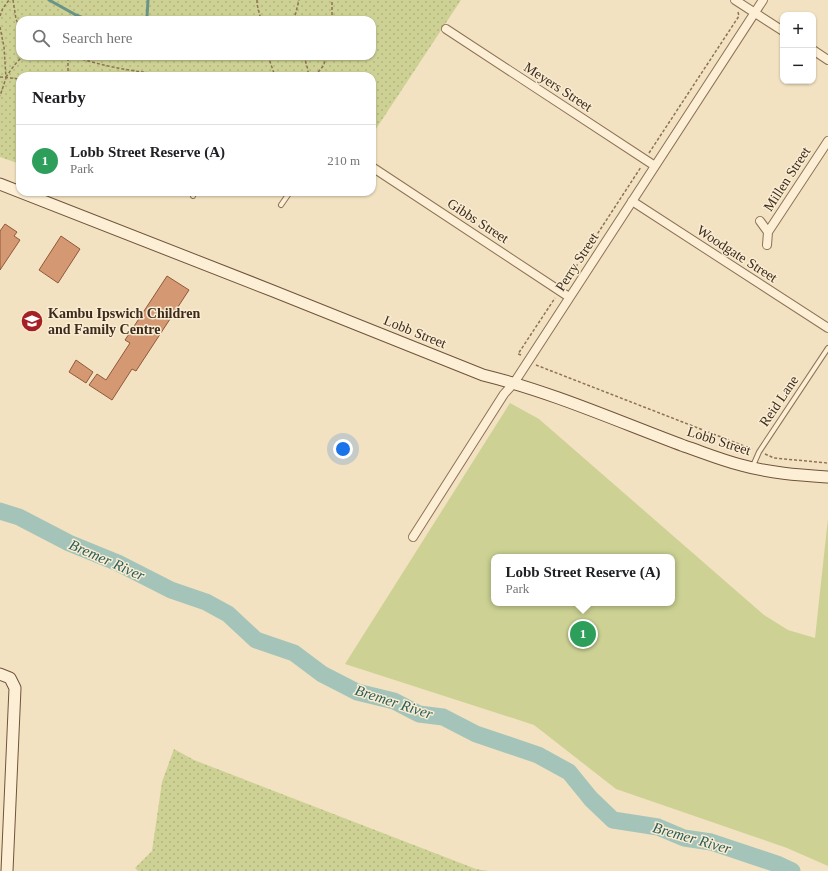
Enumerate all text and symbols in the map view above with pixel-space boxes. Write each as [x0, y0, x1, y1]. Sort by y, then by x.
map controls [780, 12, 816, 84]
button: + [780, 12, 816, 48]
search box [16, 16, 376, 60]
icon: search [30, 27, 52, 49]
text: Search here [62, 30, 132, 46]
button: − [780, 48, 816, 84]
street label: Meyers Street [521, 59, 595, 115]
text: Nearby [32, 88, 86, 107]
text: Lobb Street Reserve (A) [70, 144, 225, 160]
street label: Millen Street [761, 144, 813, 214]
text: 1 [42, 153, 48, 168]
text: 210 m [327, 153, 360, 168]
text: Park [70, 161, 94, 176]
street label: Gibbs Street [445, 196, 511, 246]
street label: Woodgate Street [694, 222, 780, 286]
street label: Perry Street [553, 230, 601, 294]
place label: Kambu Ipswich Children and Family Centre [48, 306, 200, 337]
school or university icon: Kambu Ipswich Children and Family Centre [19, 308, 45, 334]
street label: Lobb Street [382, 313, 448, 351]
street label: Reid Lane [757, 373, 801, 429]
street label: Lobb Street [685, 424, 753, 458]
your location [333, 439, 353, 459]
water label: Bremer River [67, 536, 147, 584]
popup [491, 554, 675, 606]
text: Lobb Street Reserve (A) [505, 564, 661, 580]
text: Park [505, 581, 529, 596]
pin: 1 [570, 619, 596, 649]
water label: Bremer River [353, 682, 435, 722]
water label: Bremer River [651, 819, 733, 857]

